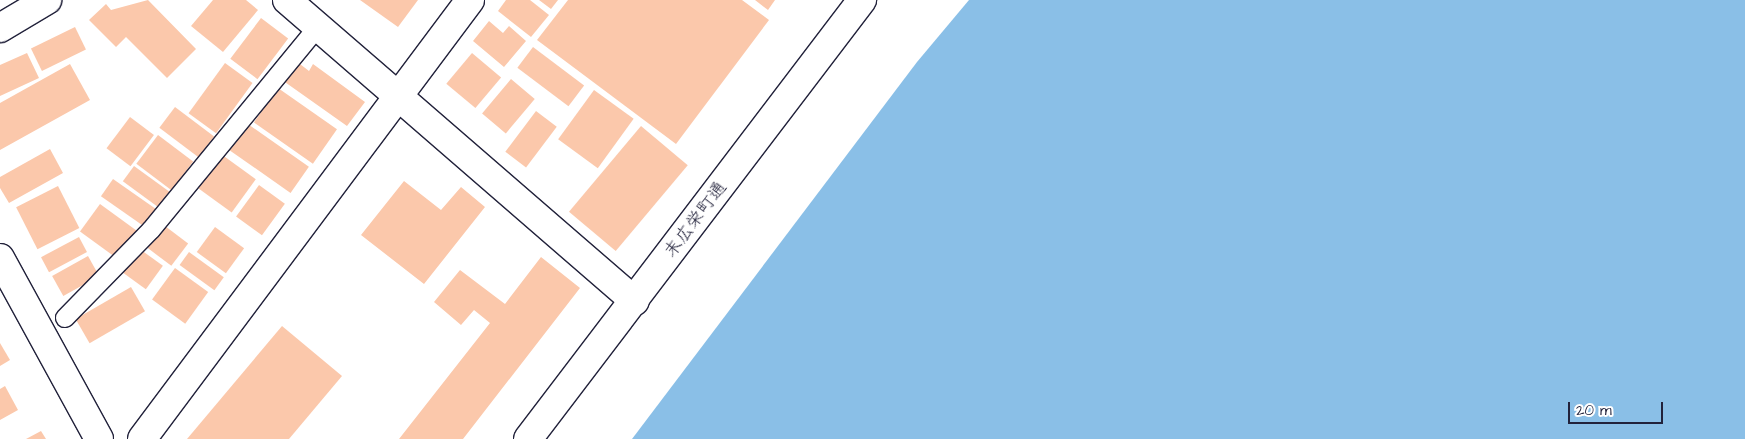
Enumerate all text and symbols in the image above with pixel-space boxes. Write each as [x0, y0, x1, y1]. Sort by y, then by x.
street label: 末広栄町通 [660, 178, 732, 262]
scale bar [1570, 392, 1665, 424]
text: 20 m [1576, 400, 1612, 421]

